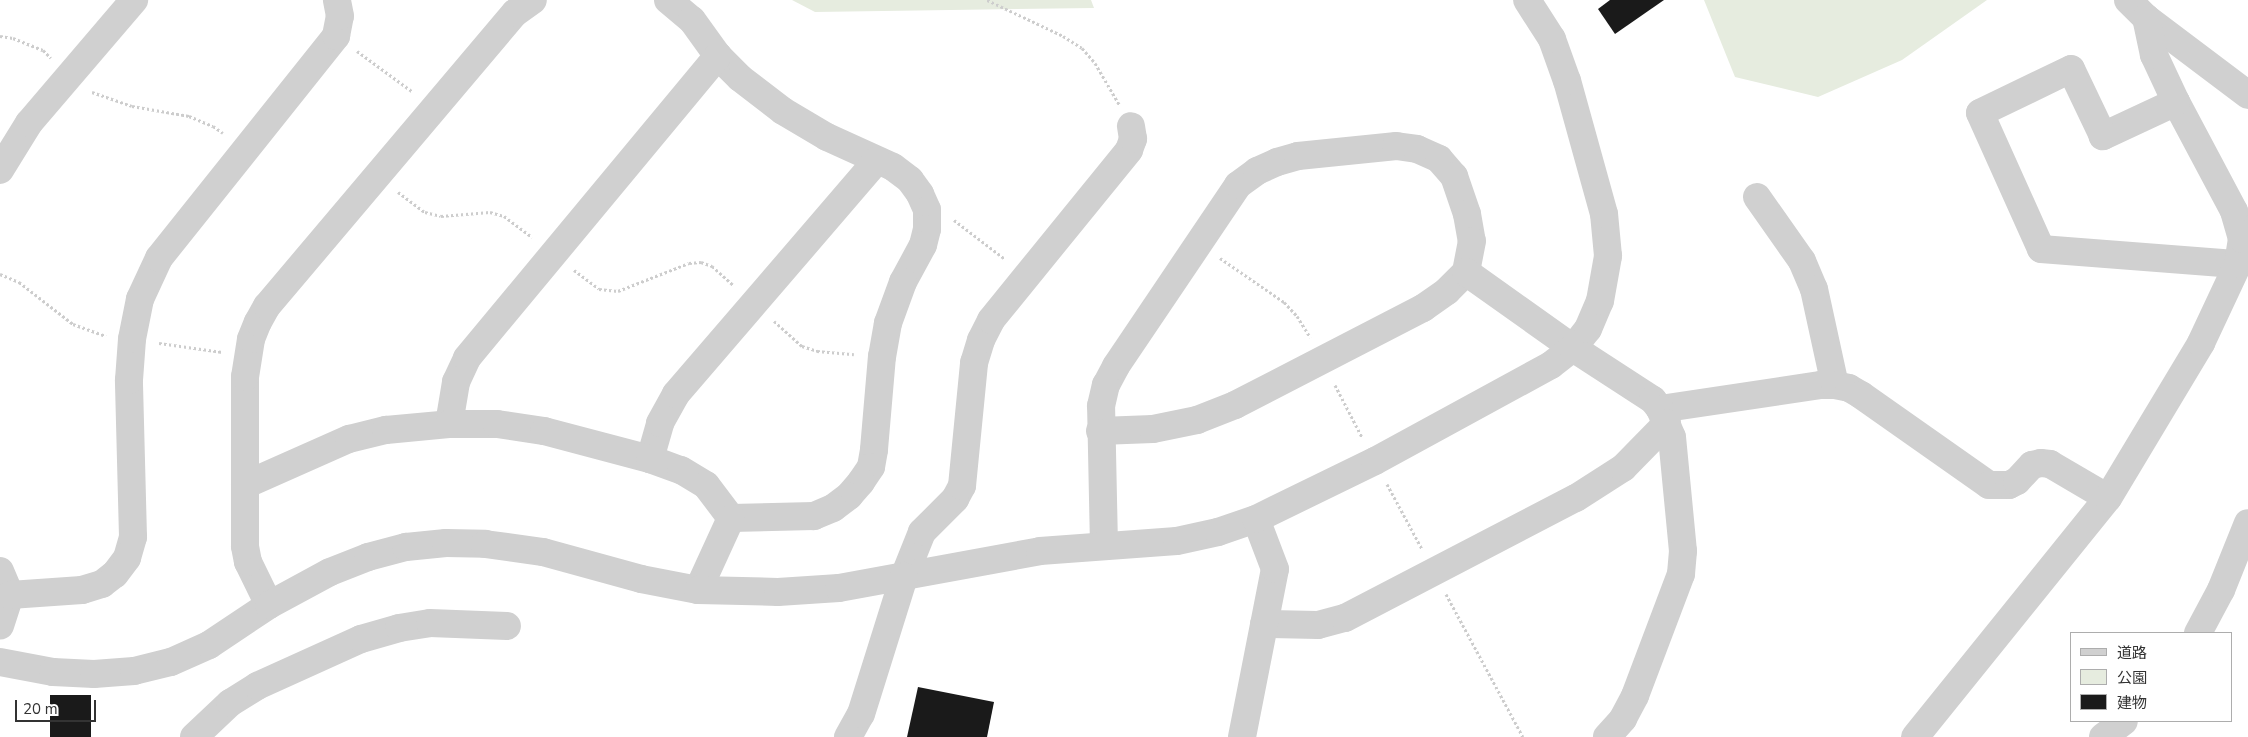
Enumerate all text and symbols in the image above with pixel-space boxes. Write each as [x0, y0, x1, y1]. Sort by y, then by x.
legend [2070, 632, 2233, 722]
text: 道路 [2117, 643, 2147, 663]
text: 公園 [2117, 668, 2147, 688]
scale bar [18, 690, 99, 722]
text: 建物 [2117, 693, 2147, 713]
text: 20 m [23, 699, 58, 719]

